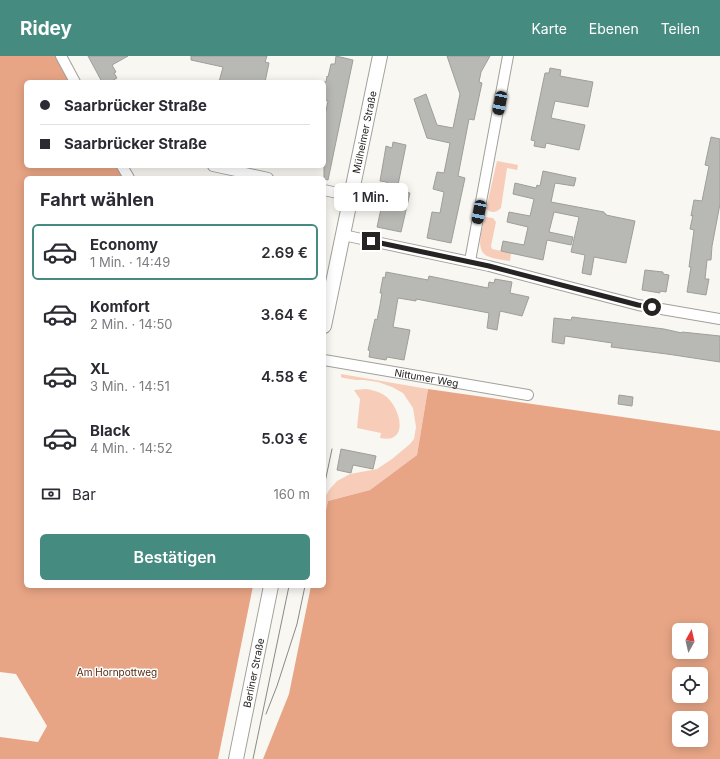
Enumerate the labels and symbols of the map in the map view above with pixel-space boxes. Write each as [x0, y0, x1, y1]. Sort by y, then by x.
street label: Mülheimer Straße [350, 90, 379, 174]
car [492, 90, 508, 116]
callout: 1 Min. [334, 183, 408, 211]
car [471, 199, 487, 225]
route end [362, 232, 380, 250]
route start [643, 298, 661, 316]
street label: Nittumer Weg [394, 366, 459, 389]
north arrow [672, 623, 708, 659]
street label: Berliner Straße [241, 637, 266, 709]
park label: Am Hornpottweg [77, 666, 157, 678]

